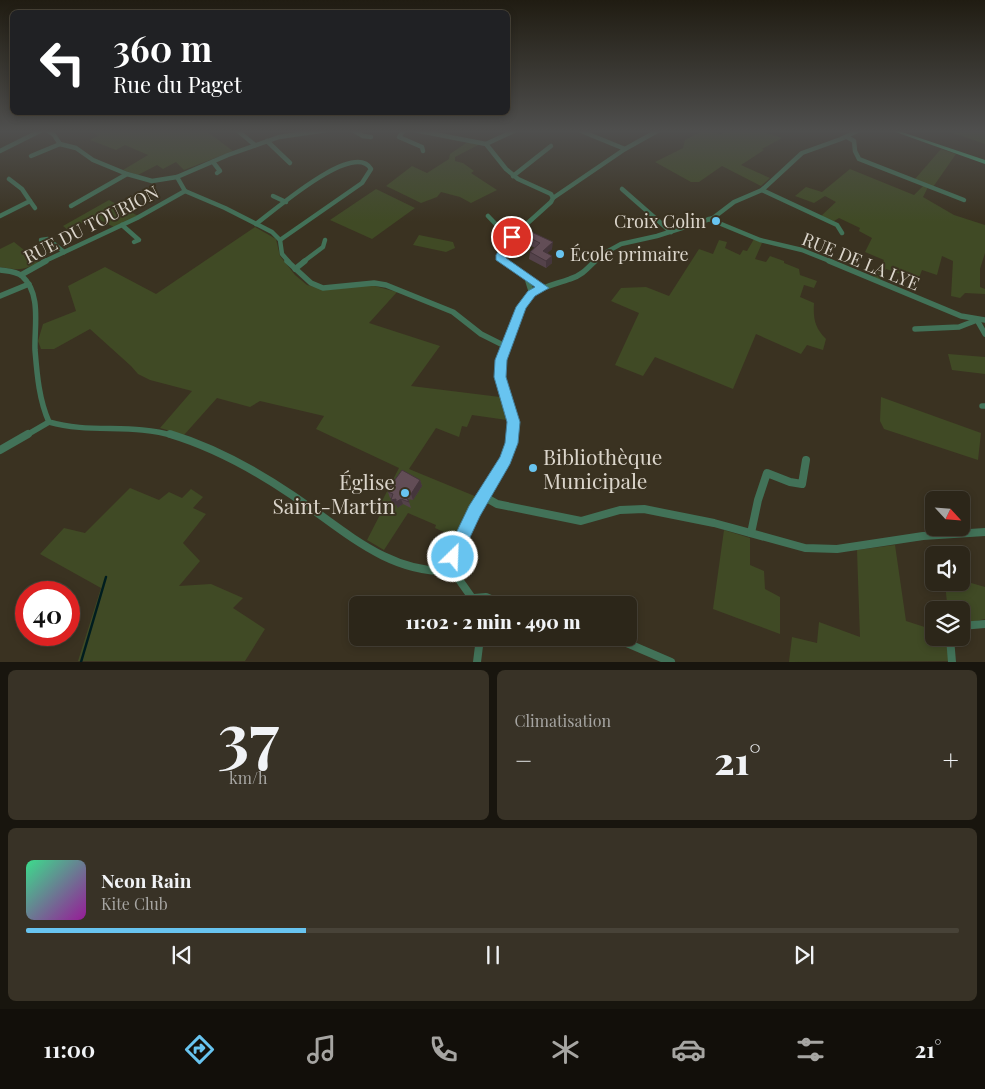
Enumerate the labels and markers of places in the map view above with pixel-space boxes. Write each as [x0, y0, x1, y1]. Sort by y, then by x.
place label: Croix Colin [614, 209, 706, 233]
marker: Croix Colin [710, 215, 722, 227]
pin [491, 216, 533, 258]
place label: École primaire [570, 242, 689, 266]
marker: École primaire [554, 248, 566, 260]
place label: Bibliothèque Municipale [543, 442, 662, 494]
marker: Bibliothèque Municipale [527, 462, 539, 474]
place label: Église Saint-Martin [272, 467, 395, 519]
marker: Église Saint-Martin [399, 487, 411, 499]

